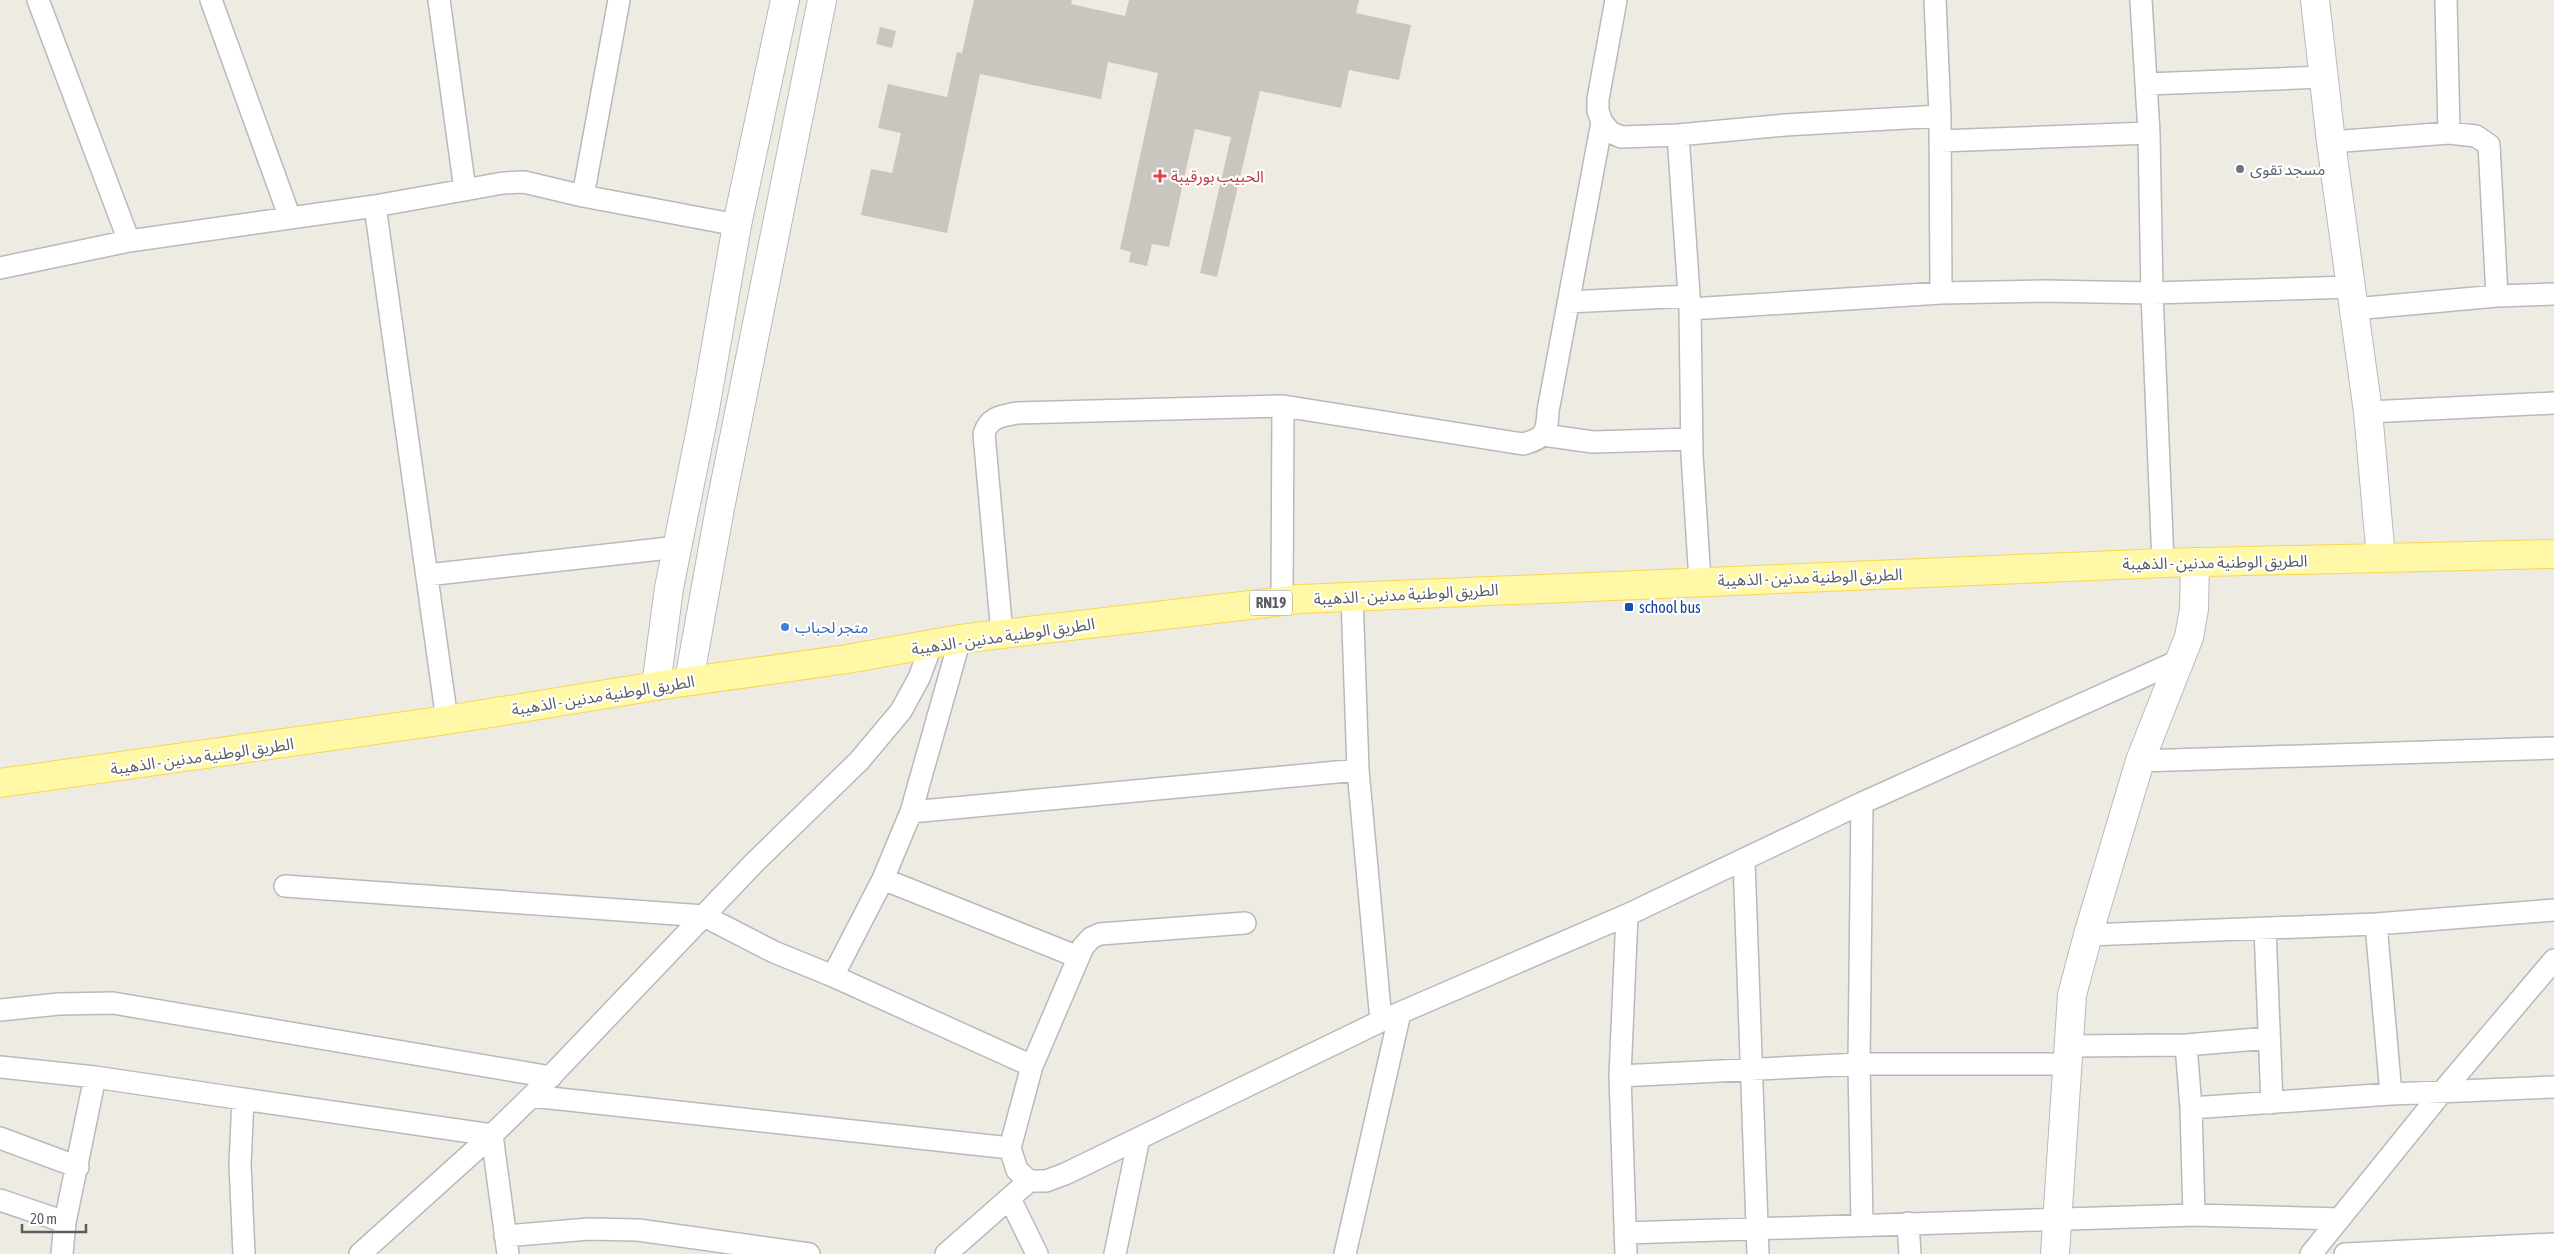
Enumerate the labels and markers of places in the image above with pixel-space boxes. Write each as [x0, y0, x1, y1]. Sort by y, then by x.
place label: مسجد تقوى [2250, 160, 2325, 179]
marker: مسجد تقوى [2234, 163, 2246, 175]
place label: الحبيب بورقيبة [1171, 167, 1264, 186]
marker: الحبيب بورقيبة [1153, 169, 1167, 183]
place label: school bus [1639, 598, 1701, 616]
marker: school bus [1623, 601, 1635, 613]
place label: متجر لحباب [795, 618, 868, 637]
marker: متجر لحباب [779, 621, 791, 633]

